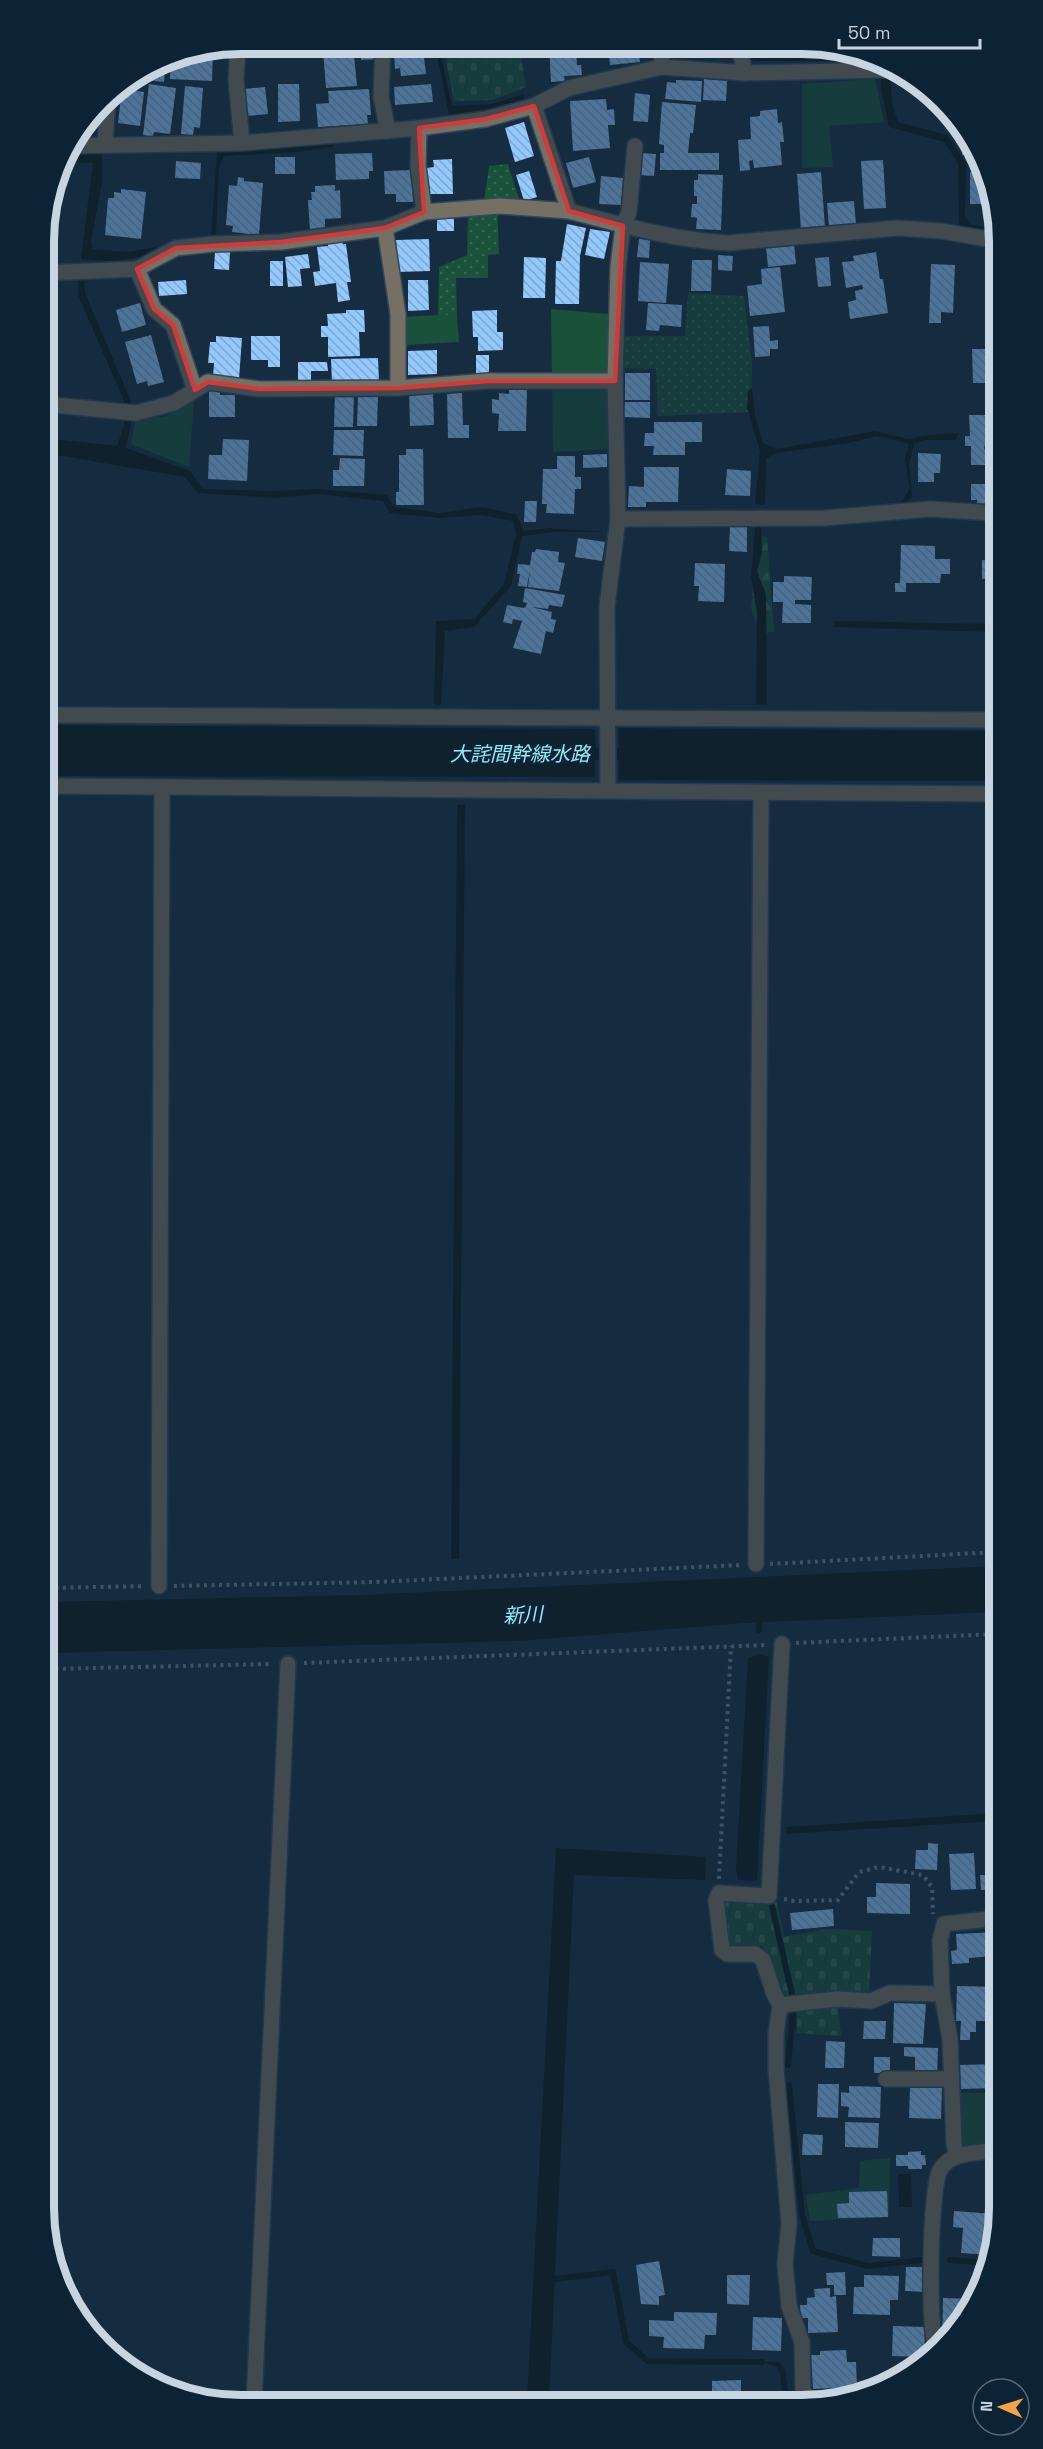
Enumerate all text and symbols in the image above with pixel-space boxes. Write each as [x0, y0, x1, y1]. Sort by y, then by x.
scale bar [839, 12, 980, 50]
text: 50 m [848, 21, 890, 44]
water label: 大詫間幹線水路 [450, 741, 592, 767]
water label: 新川 [502, 1601, 546, 1629]
north arrow [971, 2377, 1031, 2437]
text: N [976, 2400, 997, 2412]

